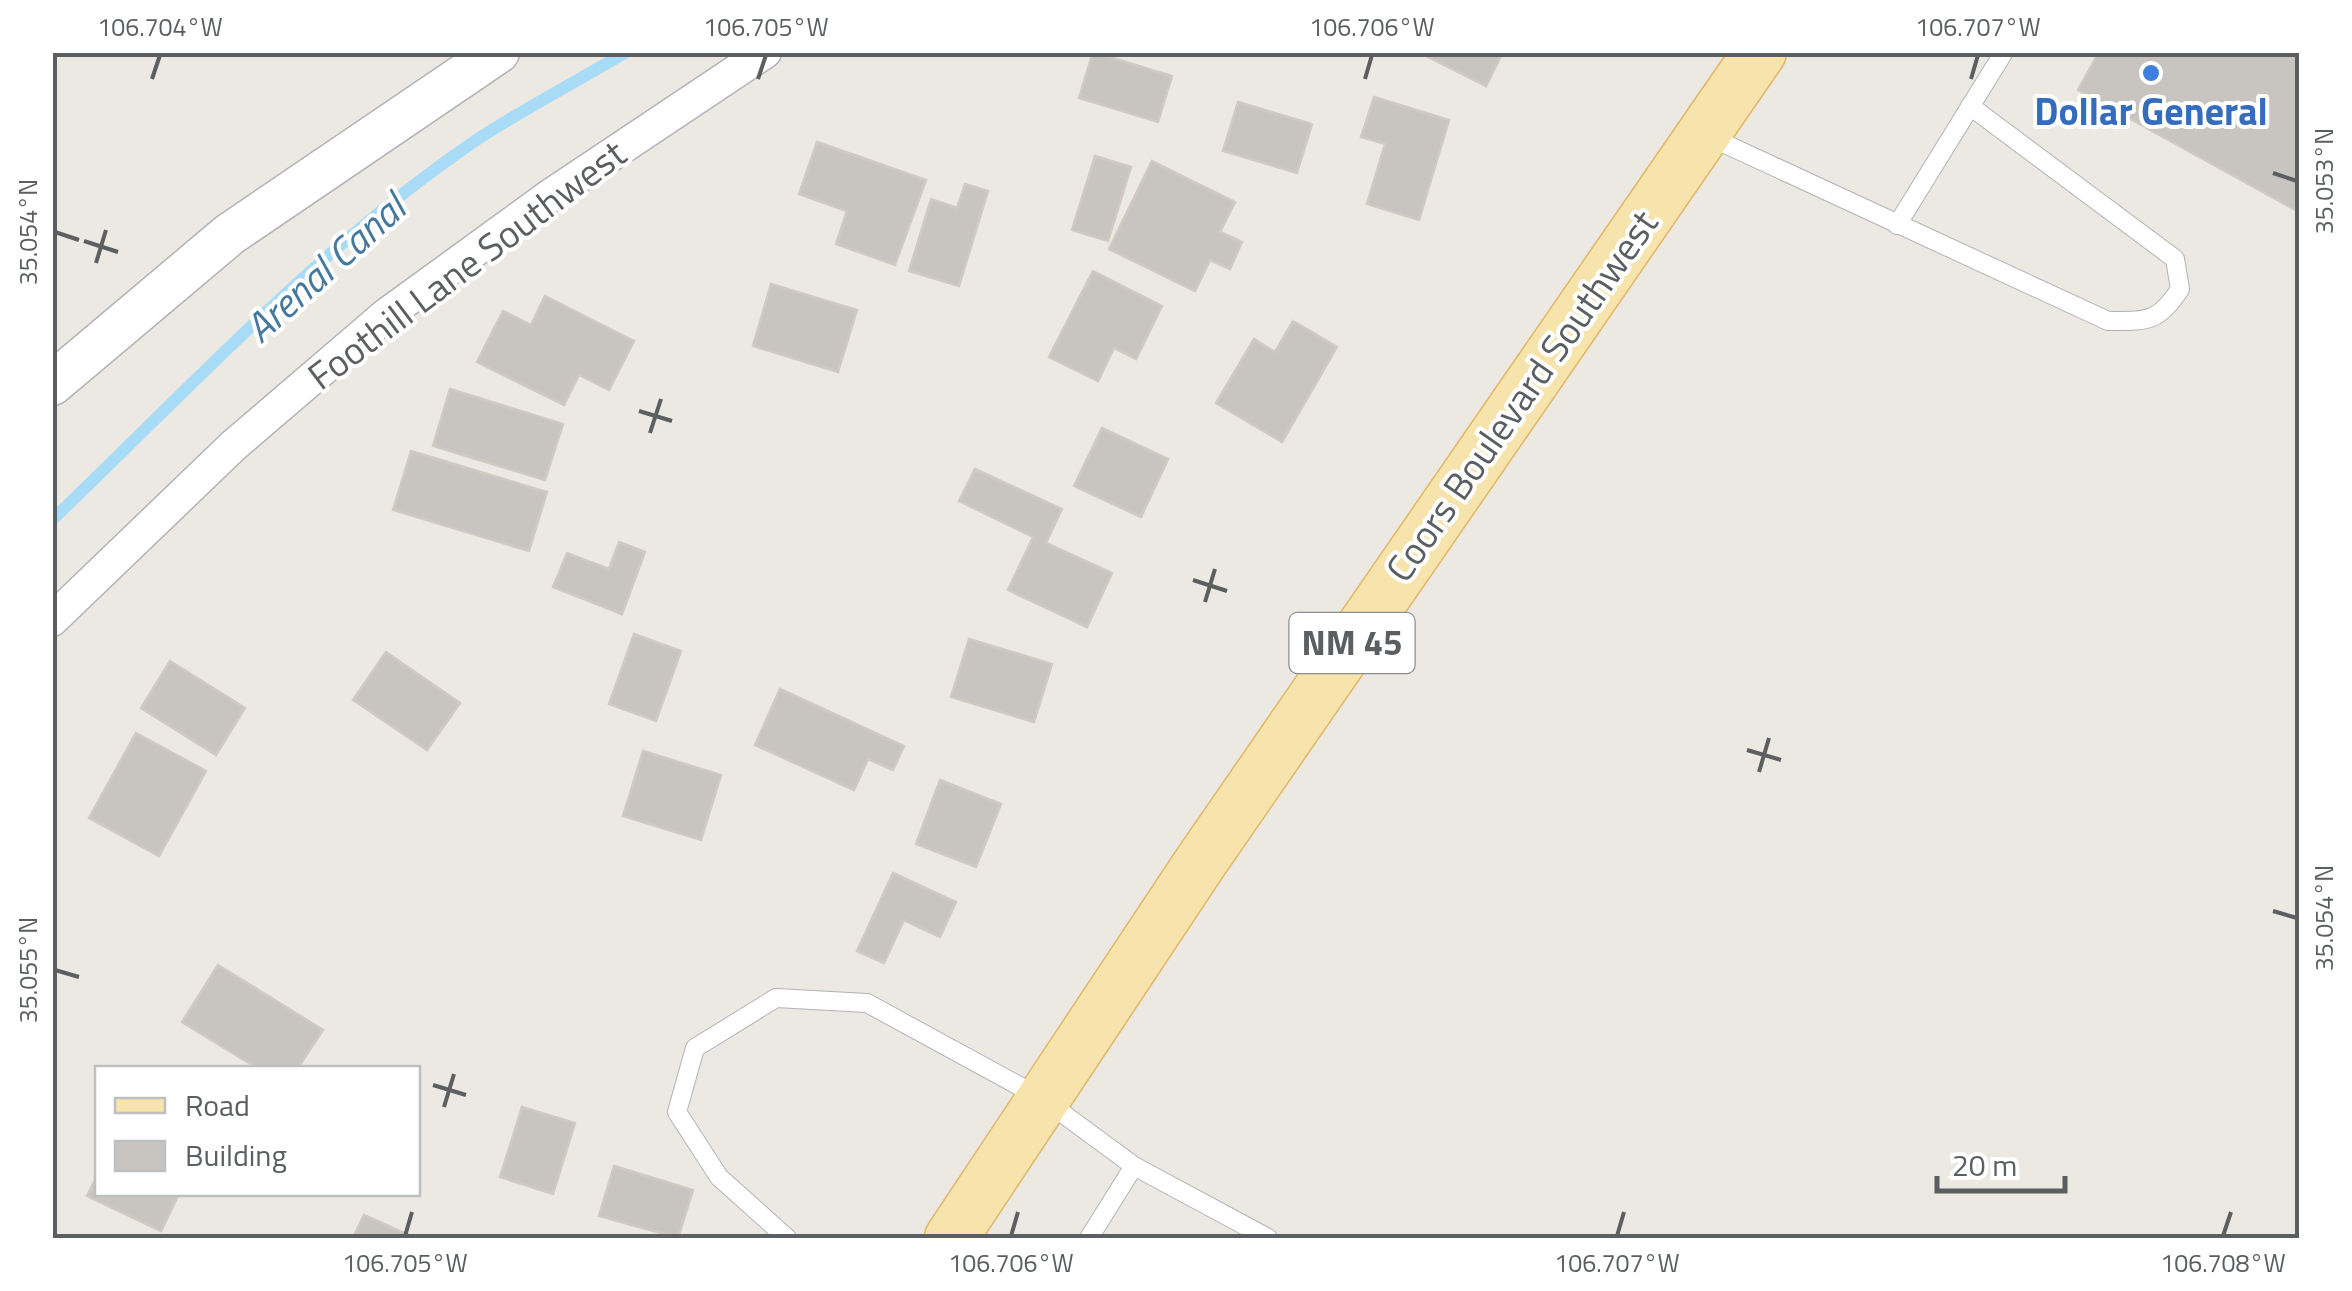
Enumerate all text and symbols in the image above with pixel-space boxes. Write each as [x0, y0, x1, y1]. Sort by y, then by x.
text: 106.704°W [97, 8, 223, 46]
text: 106.705°W [703, 8, 829, 46]
text: 106.706°W [1309, 8, 1435, 46]
text: 106.707°W [1915, 8, 2041, 46]
marker: Dollar General [2140, 62, 2162, 84]
place label: Dollar General [2034, 82, 2268, 140]
street label: Foothill Lane Southwest [295, 125, 638, 403]
text: 35.053°N [2305, 128, 2343, 234]
water label: Arenal Canal [231, 176, 422, 357]
text: 35.054°N [9, 179, 47, 285]
street label: Coors Boulevard Southwest [1371, 198, 1672, 593]
road number: NM 45 [1290, 613, 1414, 673]
text: 35.054°N [2305, 865, 2343, 971]
text: 35.055°N [9, 917, 47, 1023]
legend [95, 1066, 420, 1196]
text: Road [185, 1082, 250, 1128]
scale bar [1937, 1131, 2064, 1193]
text: Building [185, 1132, 287, 1178]
text: 20 m [1952, 1142, 2017, 1188]
text: 106.705°W [342, 1244, 468, 1282]
text: 106.706°W [948, 1244, 1074, 1282]
text: 106.707°W [1554, 1244, 1680, 1282]
text: 106.708°W [2160, 1244, 2286, 1282]

